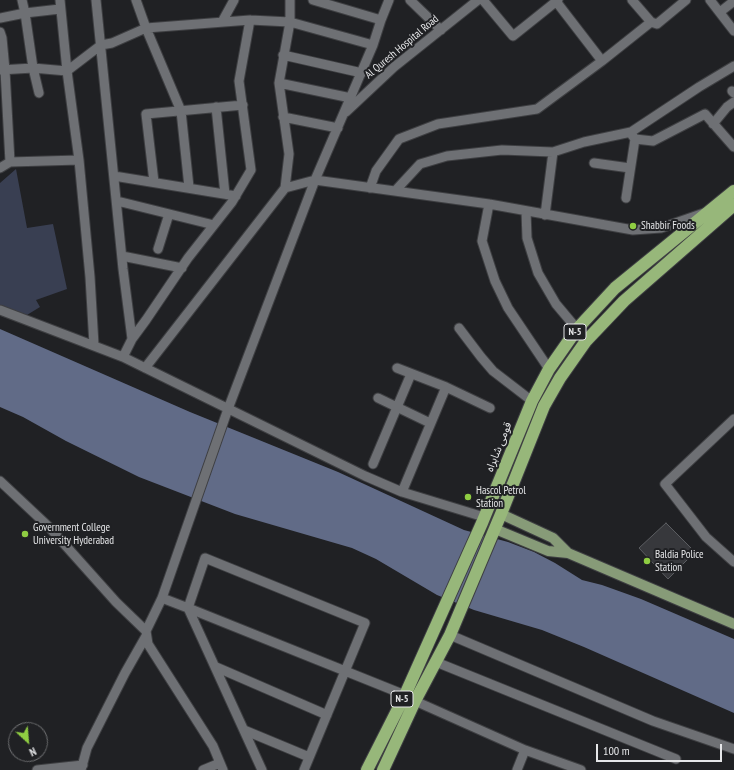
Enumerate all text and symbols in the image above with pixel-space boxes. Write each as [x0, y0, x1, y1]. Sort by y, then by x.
street label: Al Quresh Hospital Road [363, 12, 441, 82]
place label: Shabbir Foods [641, 219, 695, 233]
marker: Shabbir Foods [628, 221, 638, 231]
road number: N-5 [564, 324, 586, 340]
street label: قومی شاہراہ [483, 420, 515, 474]
place label: Hascol Petrol Station [476, 484, 526, 510]
marker: Hascol Petrol Station [463, 492, 473, 502]
place label: Government College University Hyderabad [33, 521, 114, 547]
marker: Government College University Hyderabad [20, 529, 30, 539]
place label: Baldia Police Station [655, 548, 704, 574]
marker: Baldia Police Station [642, 556, 652, 566]
road number: N-5 [391, 691, 413, 707]
north arrow [8, 722, 48, 762]
scale bar [598, 736, 724, 762]
text: 100 m [603, 743, 630, 758]
text: N [27, 744, 39, 759]

